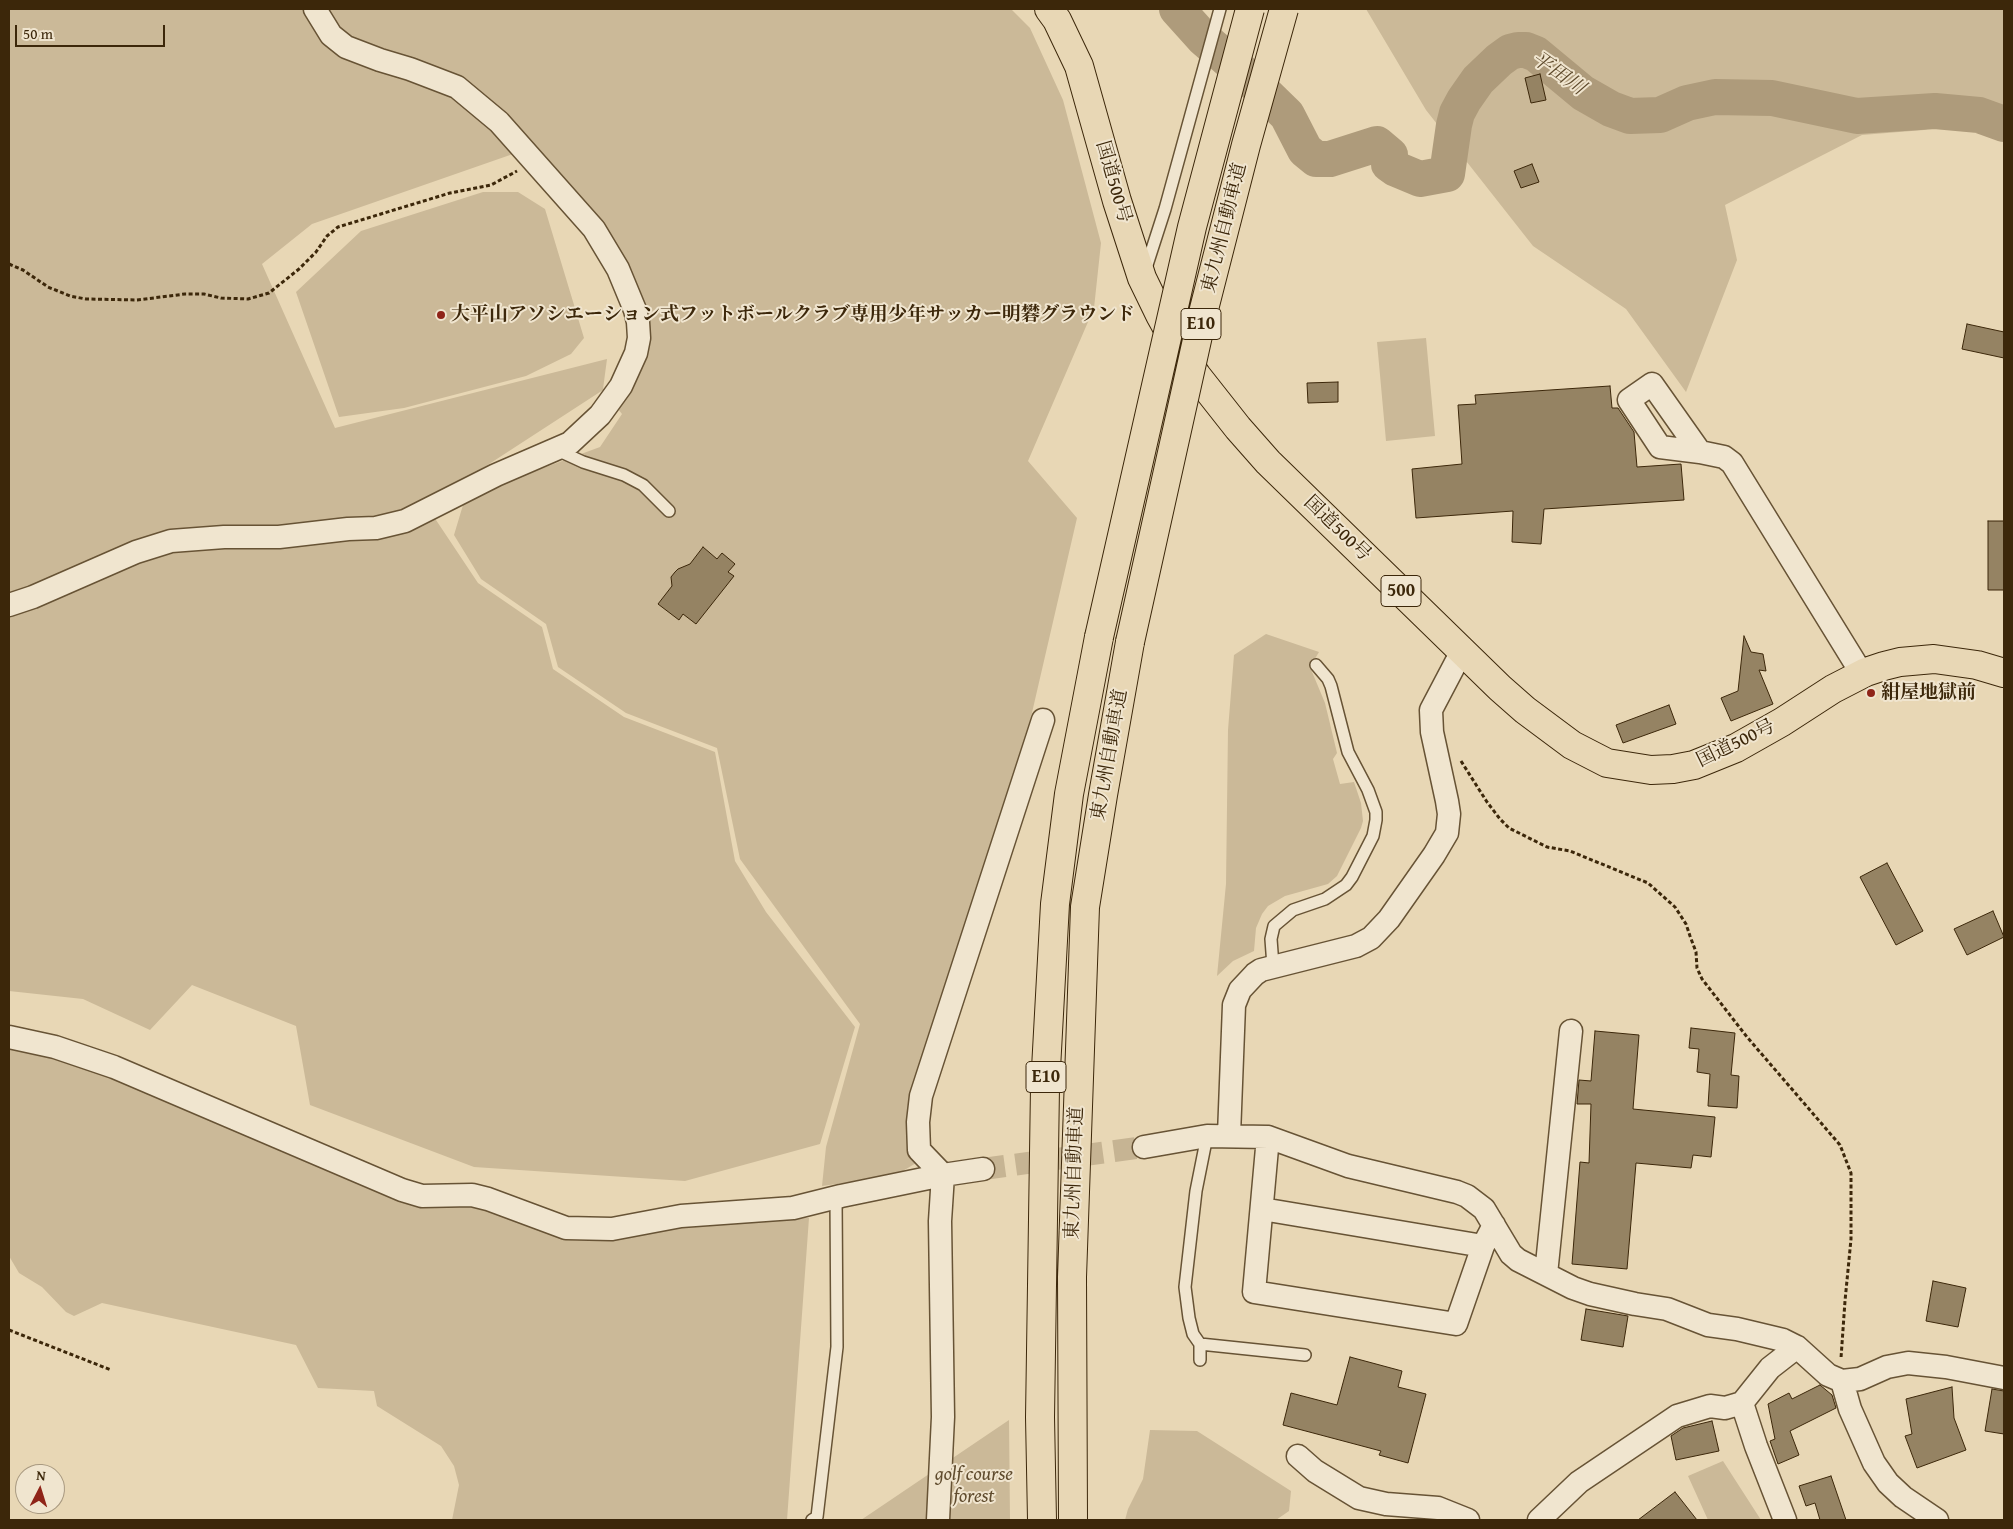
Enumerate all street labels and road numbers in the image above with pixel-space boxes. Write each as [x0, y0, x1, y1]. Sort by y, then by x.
street label: 国道500号 [1090, 138, 1136, 226]
street label: 東九州自動車道 [1198, 161, 1252, 295]
road number: E10 [1181, 308, 1221, 339]
street label: 国道500号 [1299, 491, 1375, 567]
road number: 500 [1381, 576, 1421, 606]
street label: 東九州自動車道 [1087, 688, 1133, 822]
street label: 国道500号 [1693, 715, 1779, 773]
road number: E10 [1026, 1062, 1066, 1092]
street label: 東九州自動車道 [1061, 1106, 1089, 1240]

